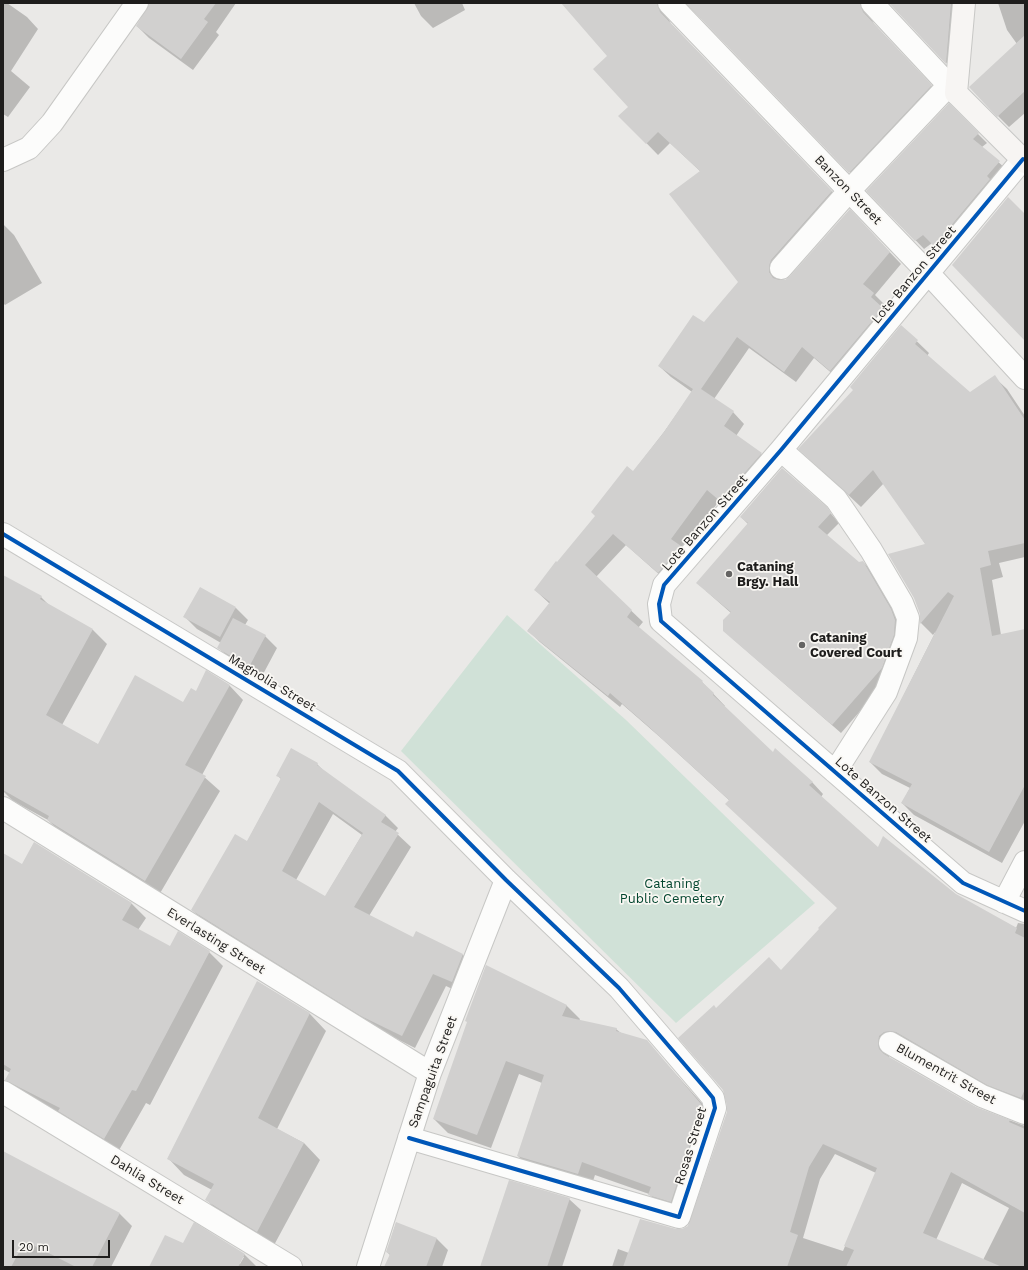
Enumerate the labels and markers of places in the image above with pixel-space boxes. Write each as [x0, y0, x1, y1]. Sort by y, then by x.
place label: Cataning Brgy. Hall [737, 559, 798, 590]
marker: Cataning Brgy. Hall [724, 569, 734, 579]
place label: Cataning Covered Court [810, 630, 902, 661]
marker: Cataning Covered Court [797, 640, 807, 650]

